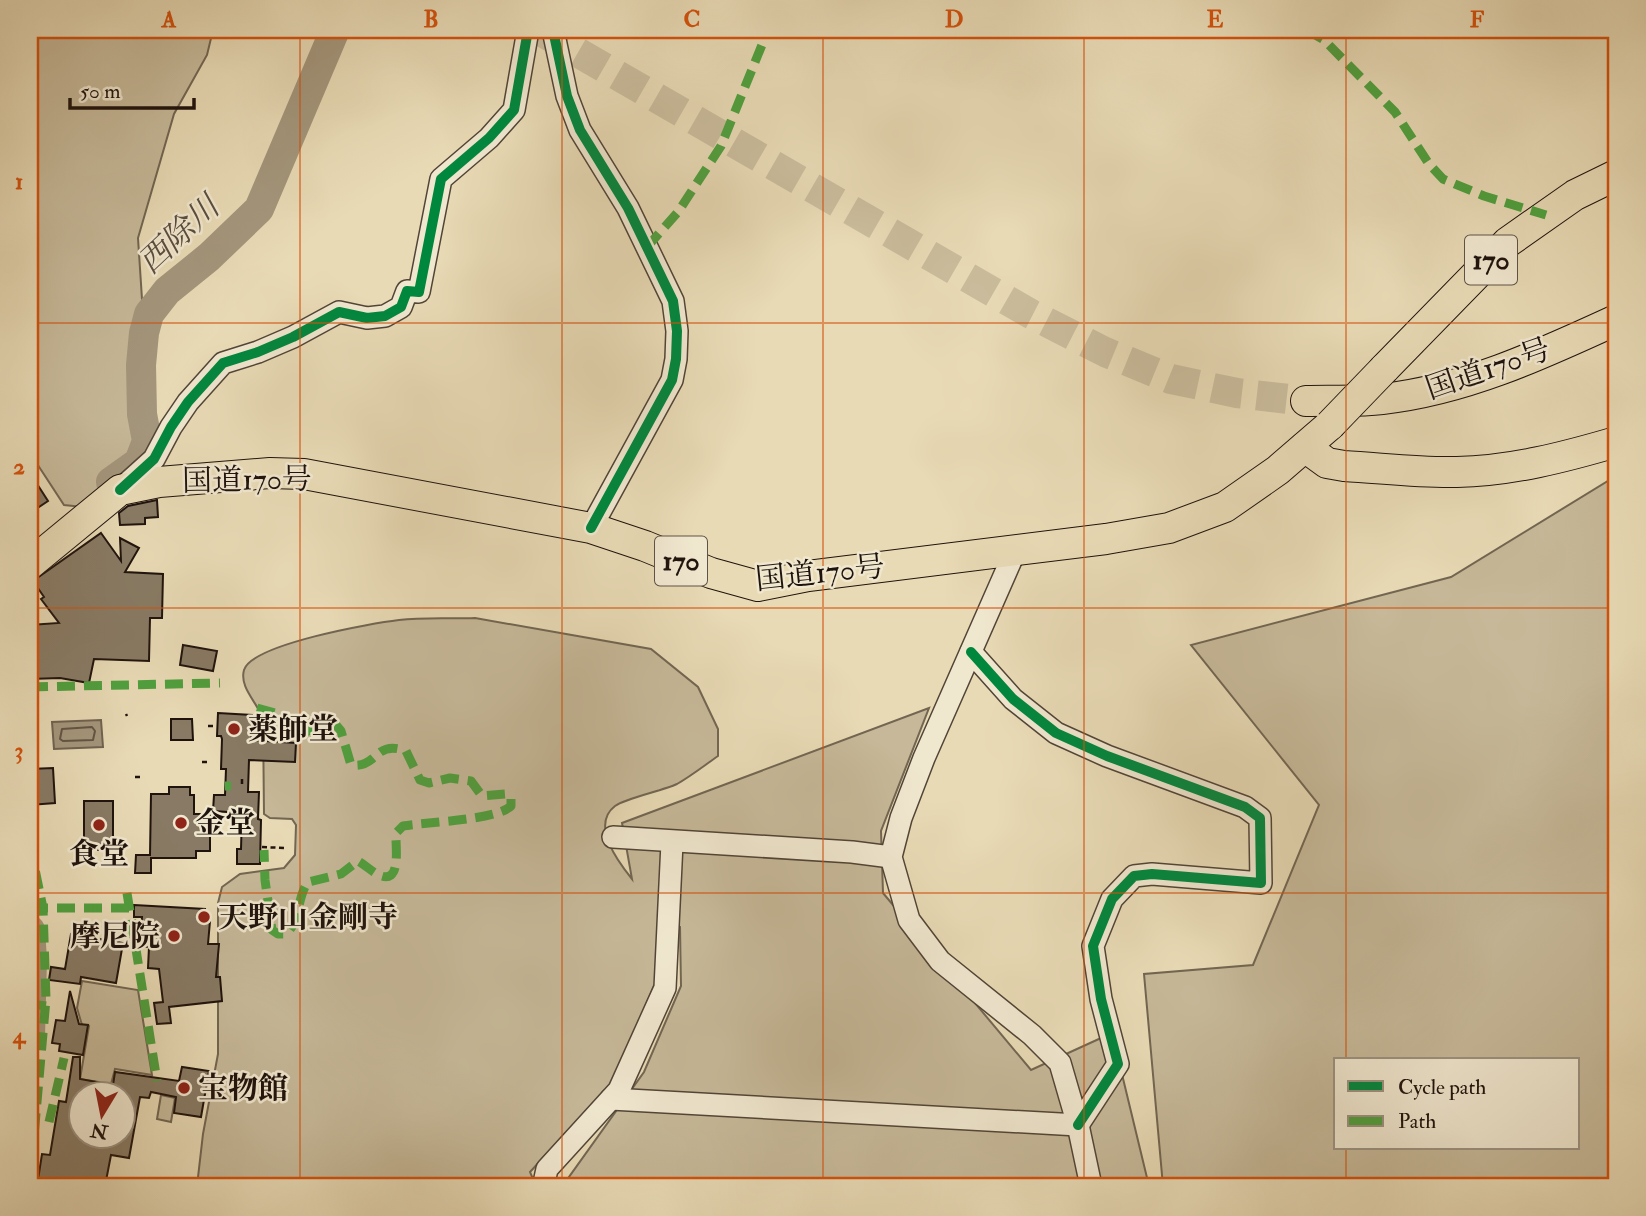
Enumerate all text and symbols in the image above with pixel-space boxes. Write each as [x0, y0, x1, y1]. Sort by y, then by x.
text: A [161, 5, 177, 34]
text: B [423, 5, 439, 34]
text: C [684, 5, 700, 34]
text: D [945, 5, 963, 34]
text: E [1207, 5, 1224, 34]
text: F [1470, 5, 1485, 34]
scale bar [70, 66, 194, 110]
text: 50 m [80, 78, 121, 105]
text: 1 [15, 167, 23, 196]
water label: 西除川 [130, 186, 230, 282]
road number: 170 [1465, 236, 1517, 284]
street label: 国道170号 [1421, 330, 1555, 408]
text: 2 [13, 452, 25, 481]
street label: 国道170号 [182, 460, 312, 500]
road number: 170 [655, 536, 707, 586]
street label: 国道170号 [754, 548, 886, 598]
place label: 薬師堂 [248, 711, 338, 748]
marker: 薬師堂 [226, 721, 242, 737]
text: 3 [15, 736, 23, 765]
place label: 金堂 [195, 805, 255, 842]
marker: 金堂 [173, 815, 189, 831]
marker: 食堂 [91, 817, 107, 833]
place label: 食堂 [69, 836, 129, 873]
place label: 天野山金剛寺 [218, 899, 398, 936]
marker: 天野山金剛寺 [196, 909, 212, 925]
place label: 摩尼院 [70, 918, 160, 955]
marker: 摩尼院 [166, 928, 182, 944]
text: 4 [12, 1021, 27, 1050]
legend [1334, 1058, 1580, 1150]
place label: 宝物館 [198, 1070, 288, 1107]
text: Cycle path [1398, 1074, 1486, 1101]
north arrow [66, 1080, 136, 1150]
marker: 宝物館 [176, 1080, 192, 1096]
text: Path [1398, 1108, 1436, 1135]
text: N [88, 1117, 111, 1144]

